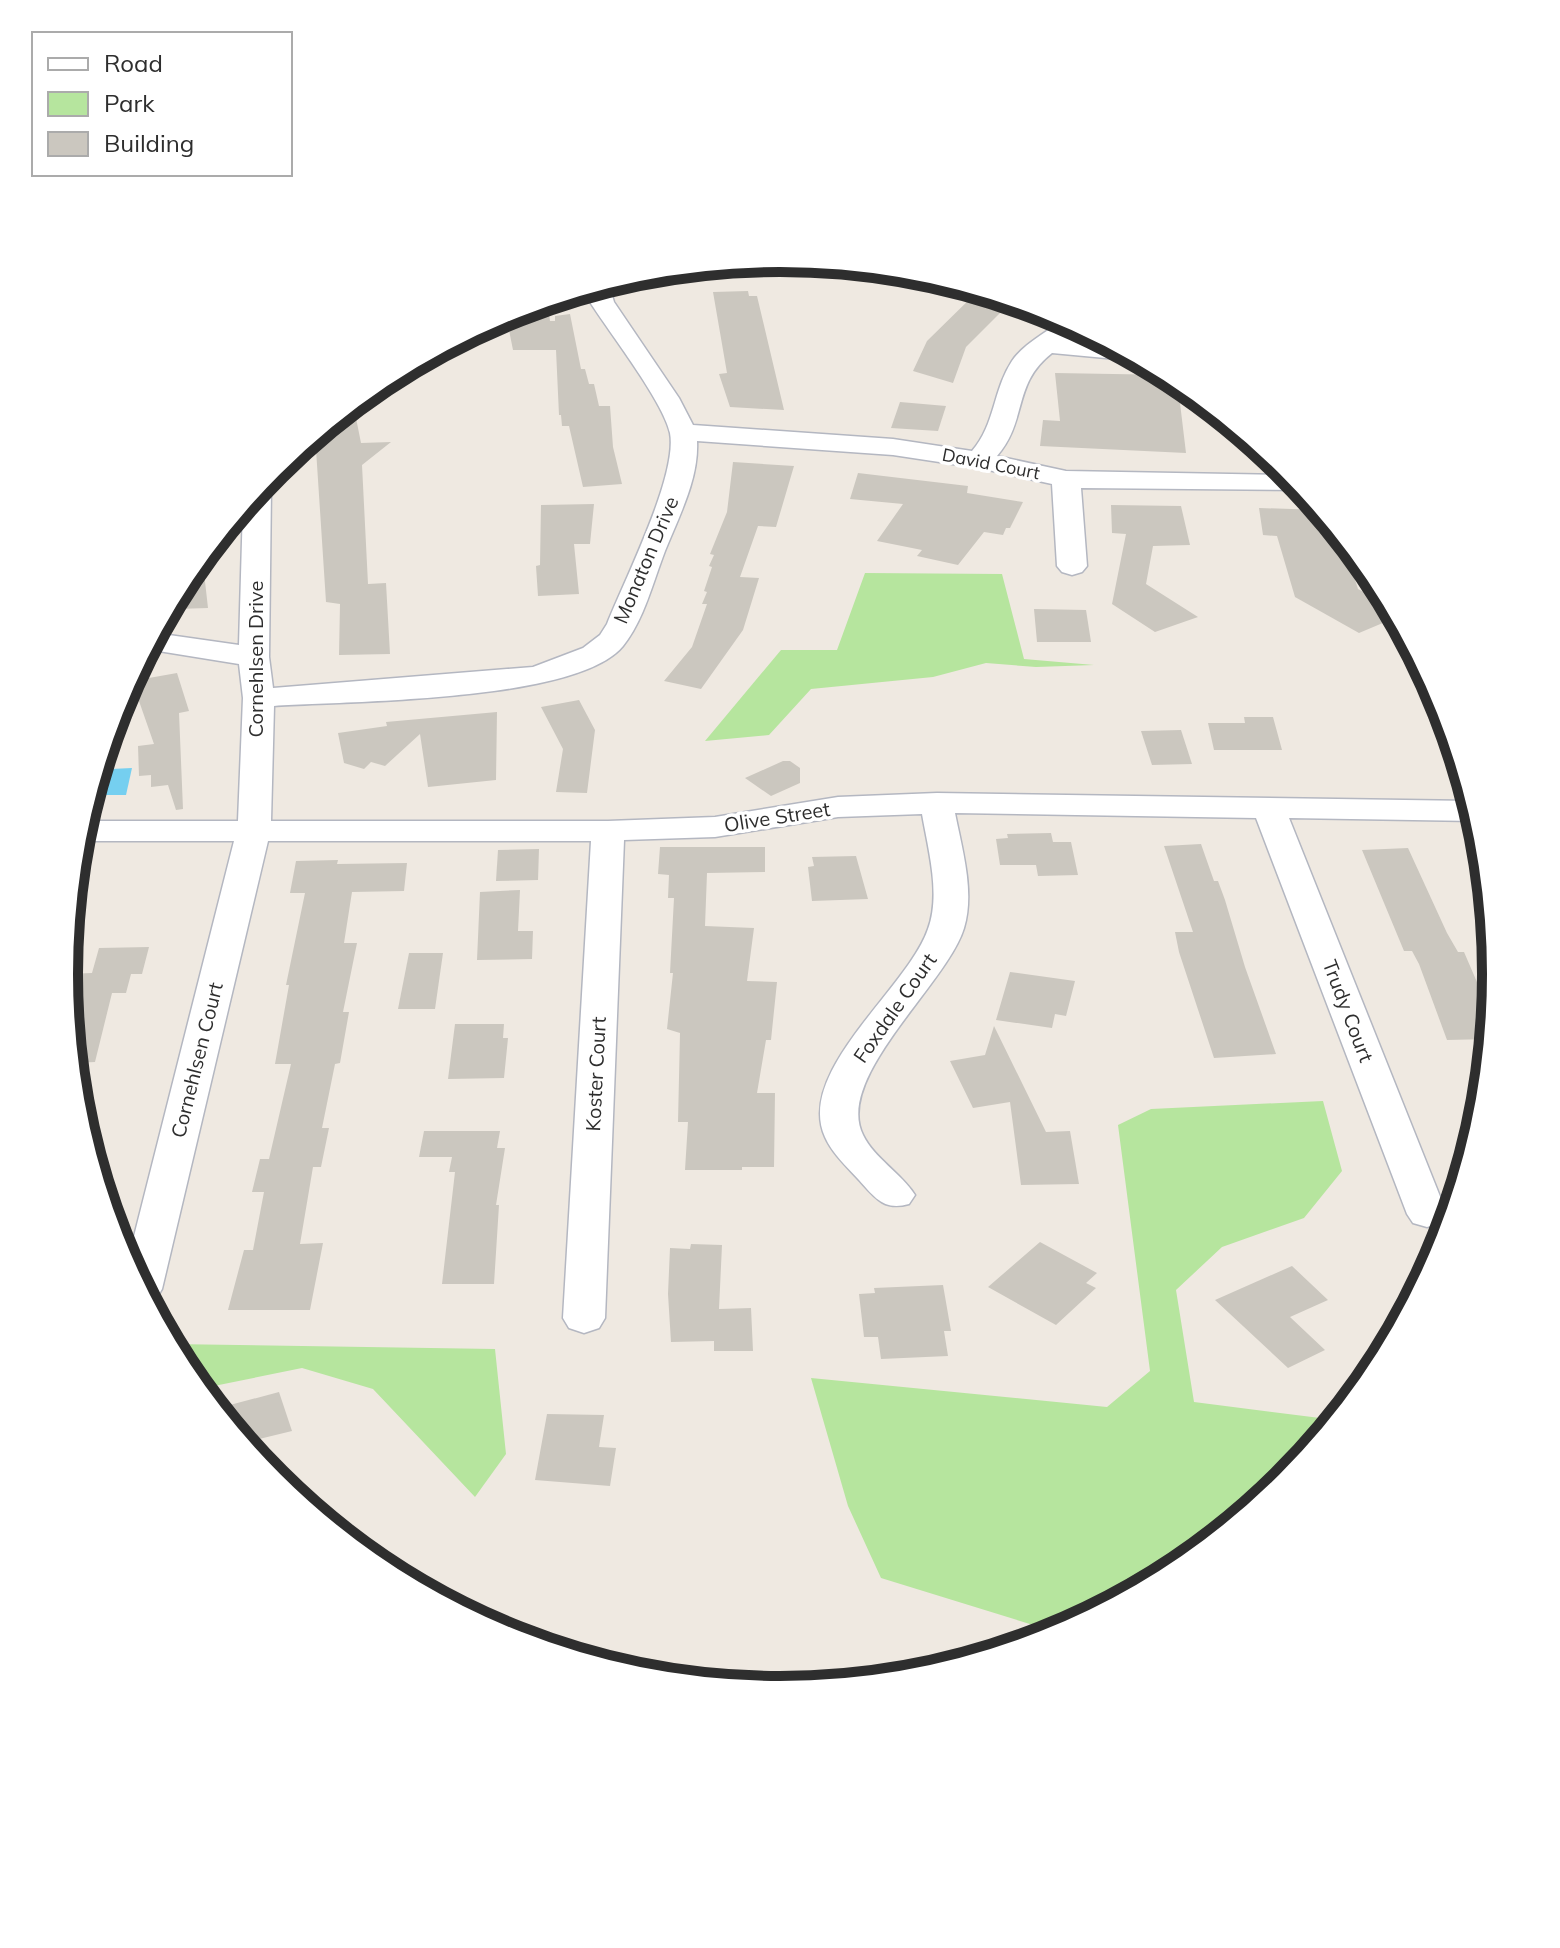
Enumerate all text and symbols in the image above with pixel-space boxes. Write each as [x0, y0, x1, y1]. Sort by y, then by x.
legend [32, 32, 292, 176]
text: Road [104, 48, 163, 78]
text: Park [104, 88, 155, 118]
text: Building [104, 128, 194, 158]
street label: David Court [940, 443, 1042, 484]
street label: Monaton Drive [607, 492, 684, 627]
street label: Cornehlsen Drive [243, 581, 268, 737]
street label: Olive Street [722, 796, 832, 837]
street label: Foxdale Court [848, 948, 942, 1067]
street label: Trudy Court [1317, 956, 1379, 1066]
street label: Cornehlsen Court [165, 980, 228, 1140]
street label: Koster Court [580, 1016, 611, 1132]

